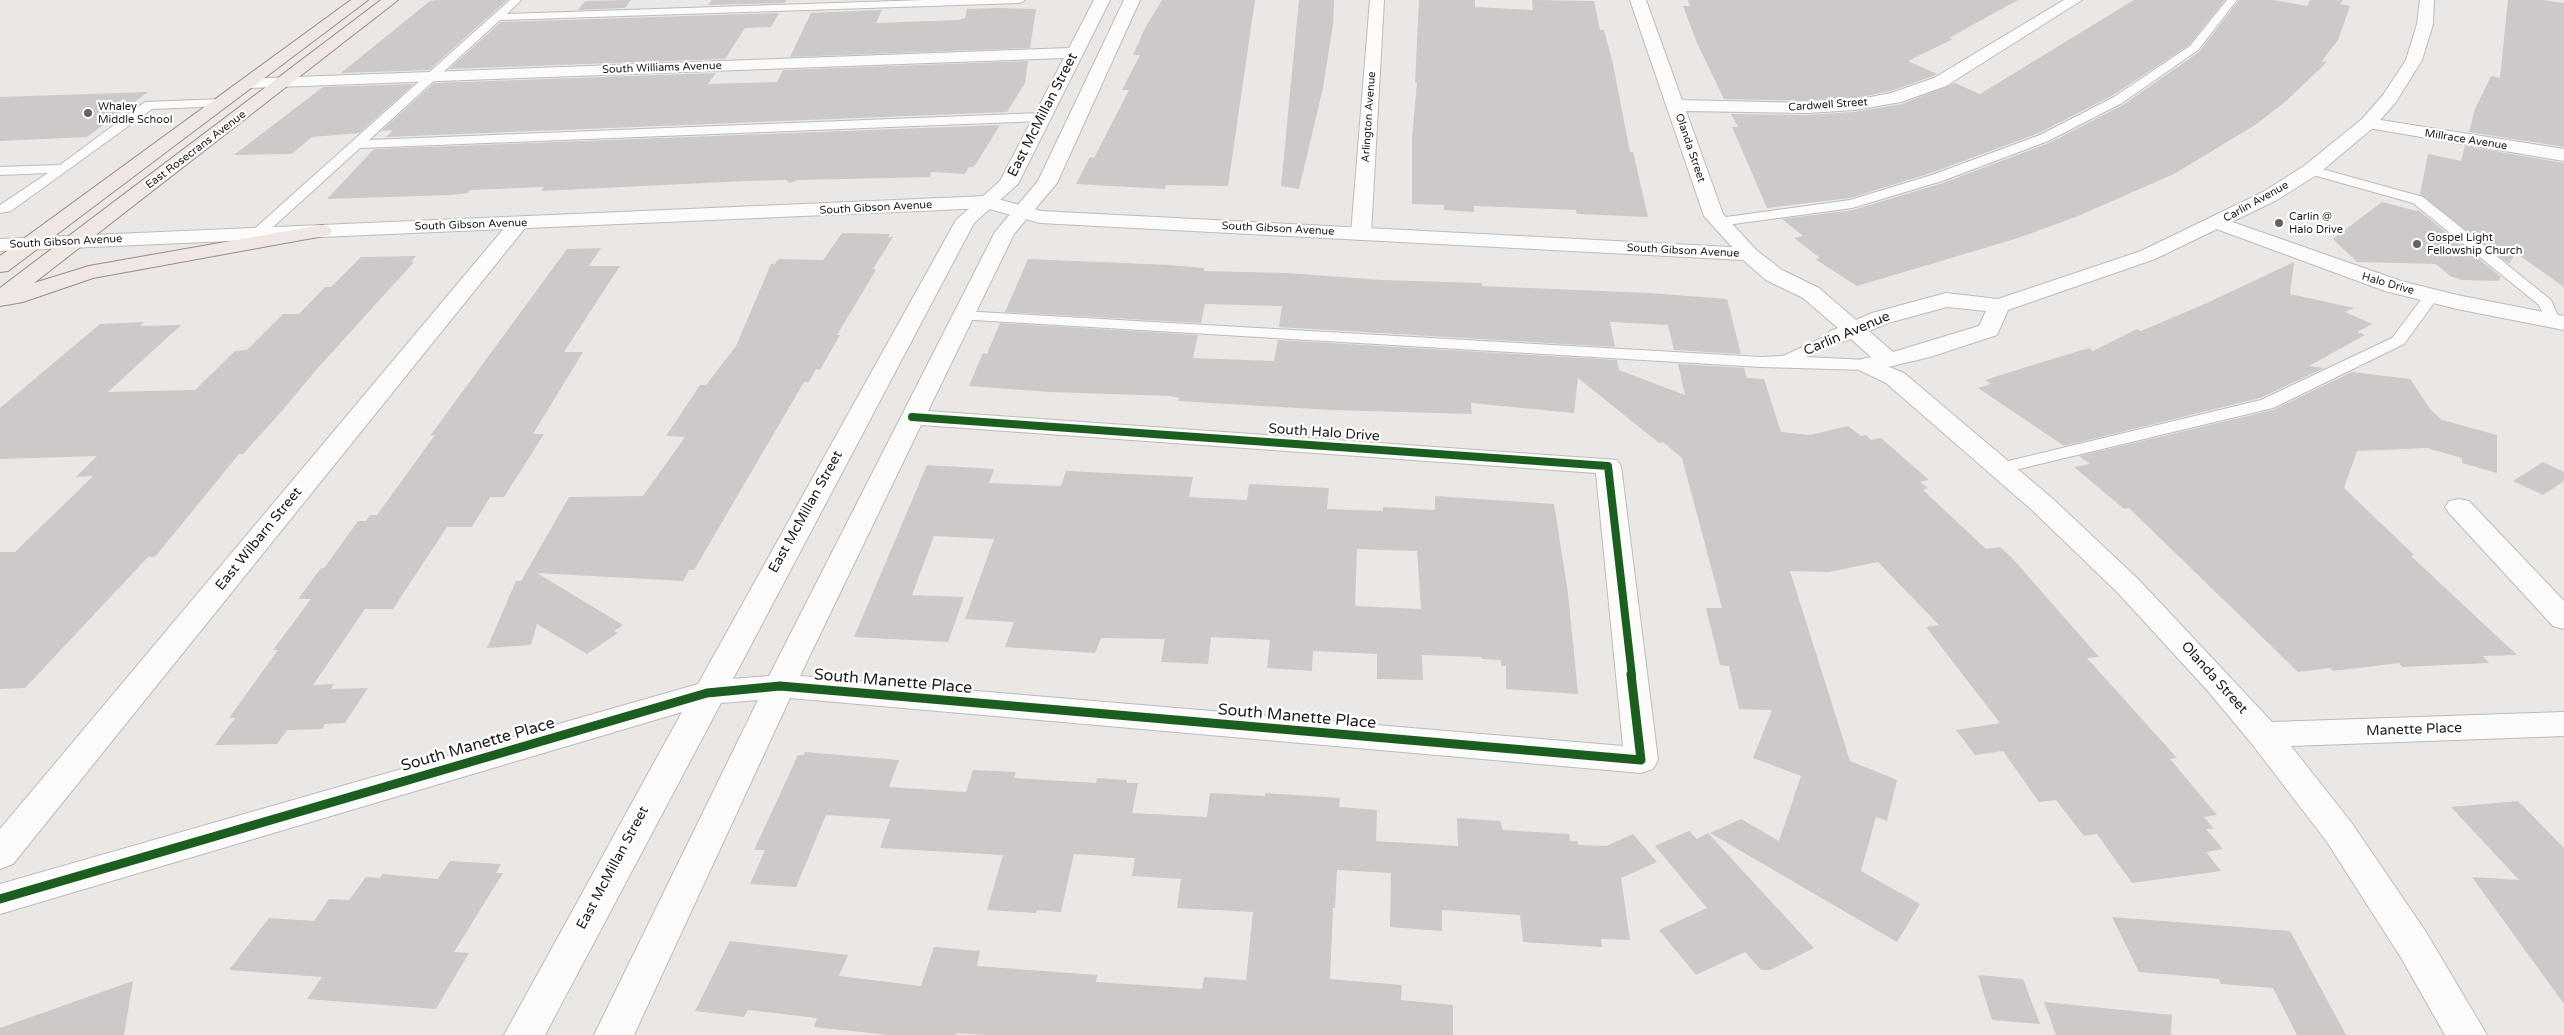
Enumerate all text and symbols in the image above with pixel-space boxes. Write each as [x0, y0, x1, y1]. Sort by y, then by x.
street label: East McMillan Street [1004, 50, 1082, 180]
street label: South Williams Avenue [602, 59, 722, 77]
street label: Arlington Avenue [1359, 71, 1379, 163]
street label: Cardwell Street [1788, 96, 1868, 114]
place label: Whaley Middle School [98, 100, 172, 126]
marker: Whaley Middle School [82, 107, 94, 119]
street label: East Rosecrans Avenue [143, 108, 249, 192]
street label: Olanda Street [1672, 112, 1708, 184]
street label: Millrace Avenue [2424, 127, 2508, 153]
street label: Carlin Avenue [2221, 179, 2291, 225]
street label: South Gibson Avenue [819, 198, 933, 218]
place label: Carlin @ Halo Drive [2289, 210, 2343, 236]
street label: South Gibson Avenue [414, 216, 528, 234]
marker: Carlin @ Halo Drive [2273, 217, 2285, 229]
street label: South Gibson Avenue [1221, 219, 1335, 239]
place label: Gospel Light Fellowship Church [2427, 231, 2522, 257]
street label: South Gibson Avenue [9, 232, 123, 252]
marker: Gospel Light Fellowship Church [2411, 238, 2423, 250]
street label: South Gibson Avenue [1626, 241, 1740, 261]
street label: Halo Drive [2360, 270, 2416, 298]
street label: Carlin Avenue [1801, 308, 1893, 360]
street label: South Halo Drive [1268, 421, 1380, 445]
street label: East McMillan Street [765, 448, 847, 576]
street label: East Wilbarn Street [212, 484, 306, 594]
street label: Olanda Street [2177, 638, 2251, 718]
street label: South Manette Place [813, 666, 973, 698]
street label: South Manette Place [1217, 701, 1377, 733]
street label: South Manette Place [399, 714, 557, 776]
street label: Manette Place [2366, 720, 2462, 740]
street label: East McMillan Street [573, 804, 653, 932]

